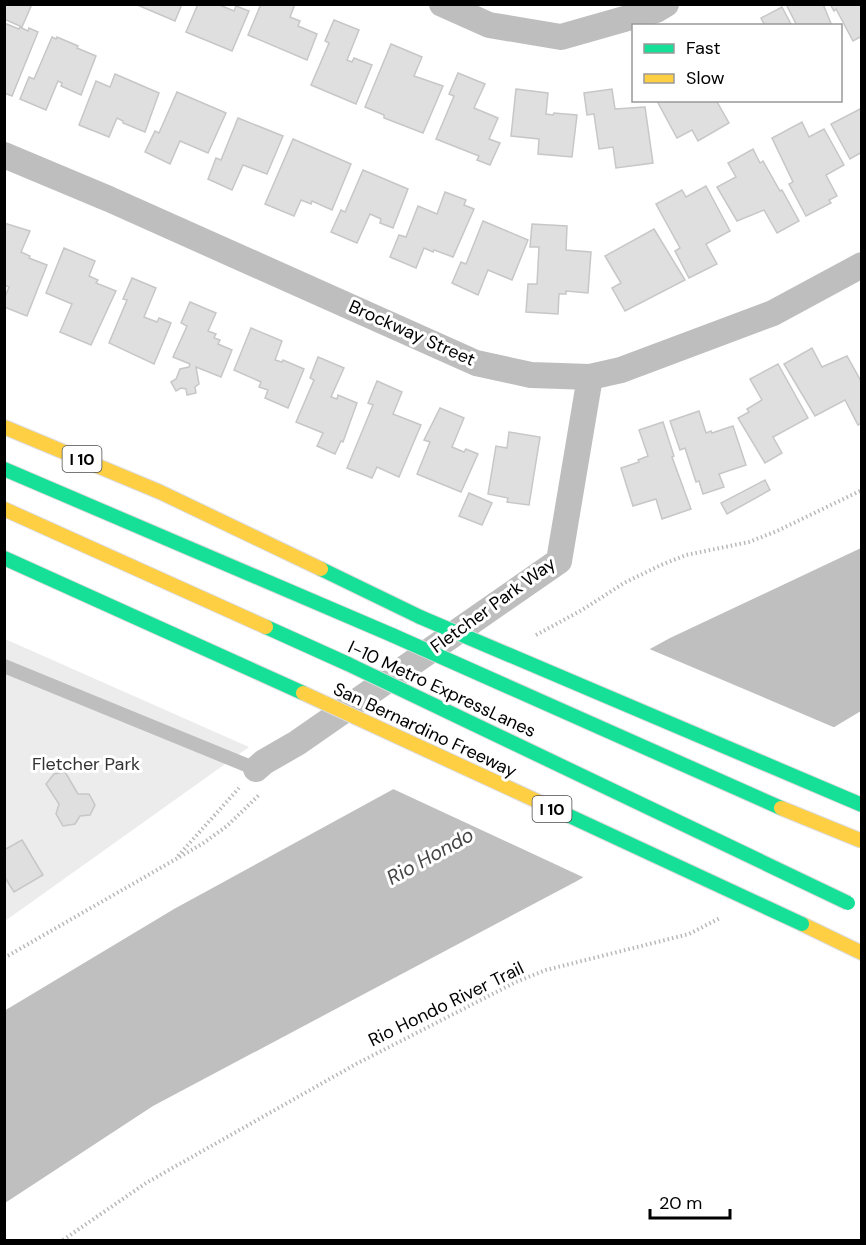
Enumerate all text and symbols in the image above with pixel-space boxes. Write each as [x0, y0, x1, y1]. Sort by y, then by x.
legend [632, 24, 842, 102]
text: Fast [686, 36, 721, 60]
text: Slow [686, 66, 725, 90]
street label: Brockway Street [345, 294, 479, 372]
road number: I 10 [62, 446, 101, 472]
street label: Fletcher Park Way [426, 551, 560, 659]
street label: I-10 Metro ExpressLanes [344, 635, 540, 743]
street label: San Bernardino Freeway [329, 677, 521, 783]
park label: Fletcher Park [32, 752, 140, 776]
road number: I 10 [532, 796, 572, 822]
water label: Rio Hondo [382, 821, 478, 891]
street label: Rio Hondo River Trail [364, 956, 528, 1052]
scale bar [650, 1182, 730, 1220]
text: 20 m [659, 1191, 702, 1215]

